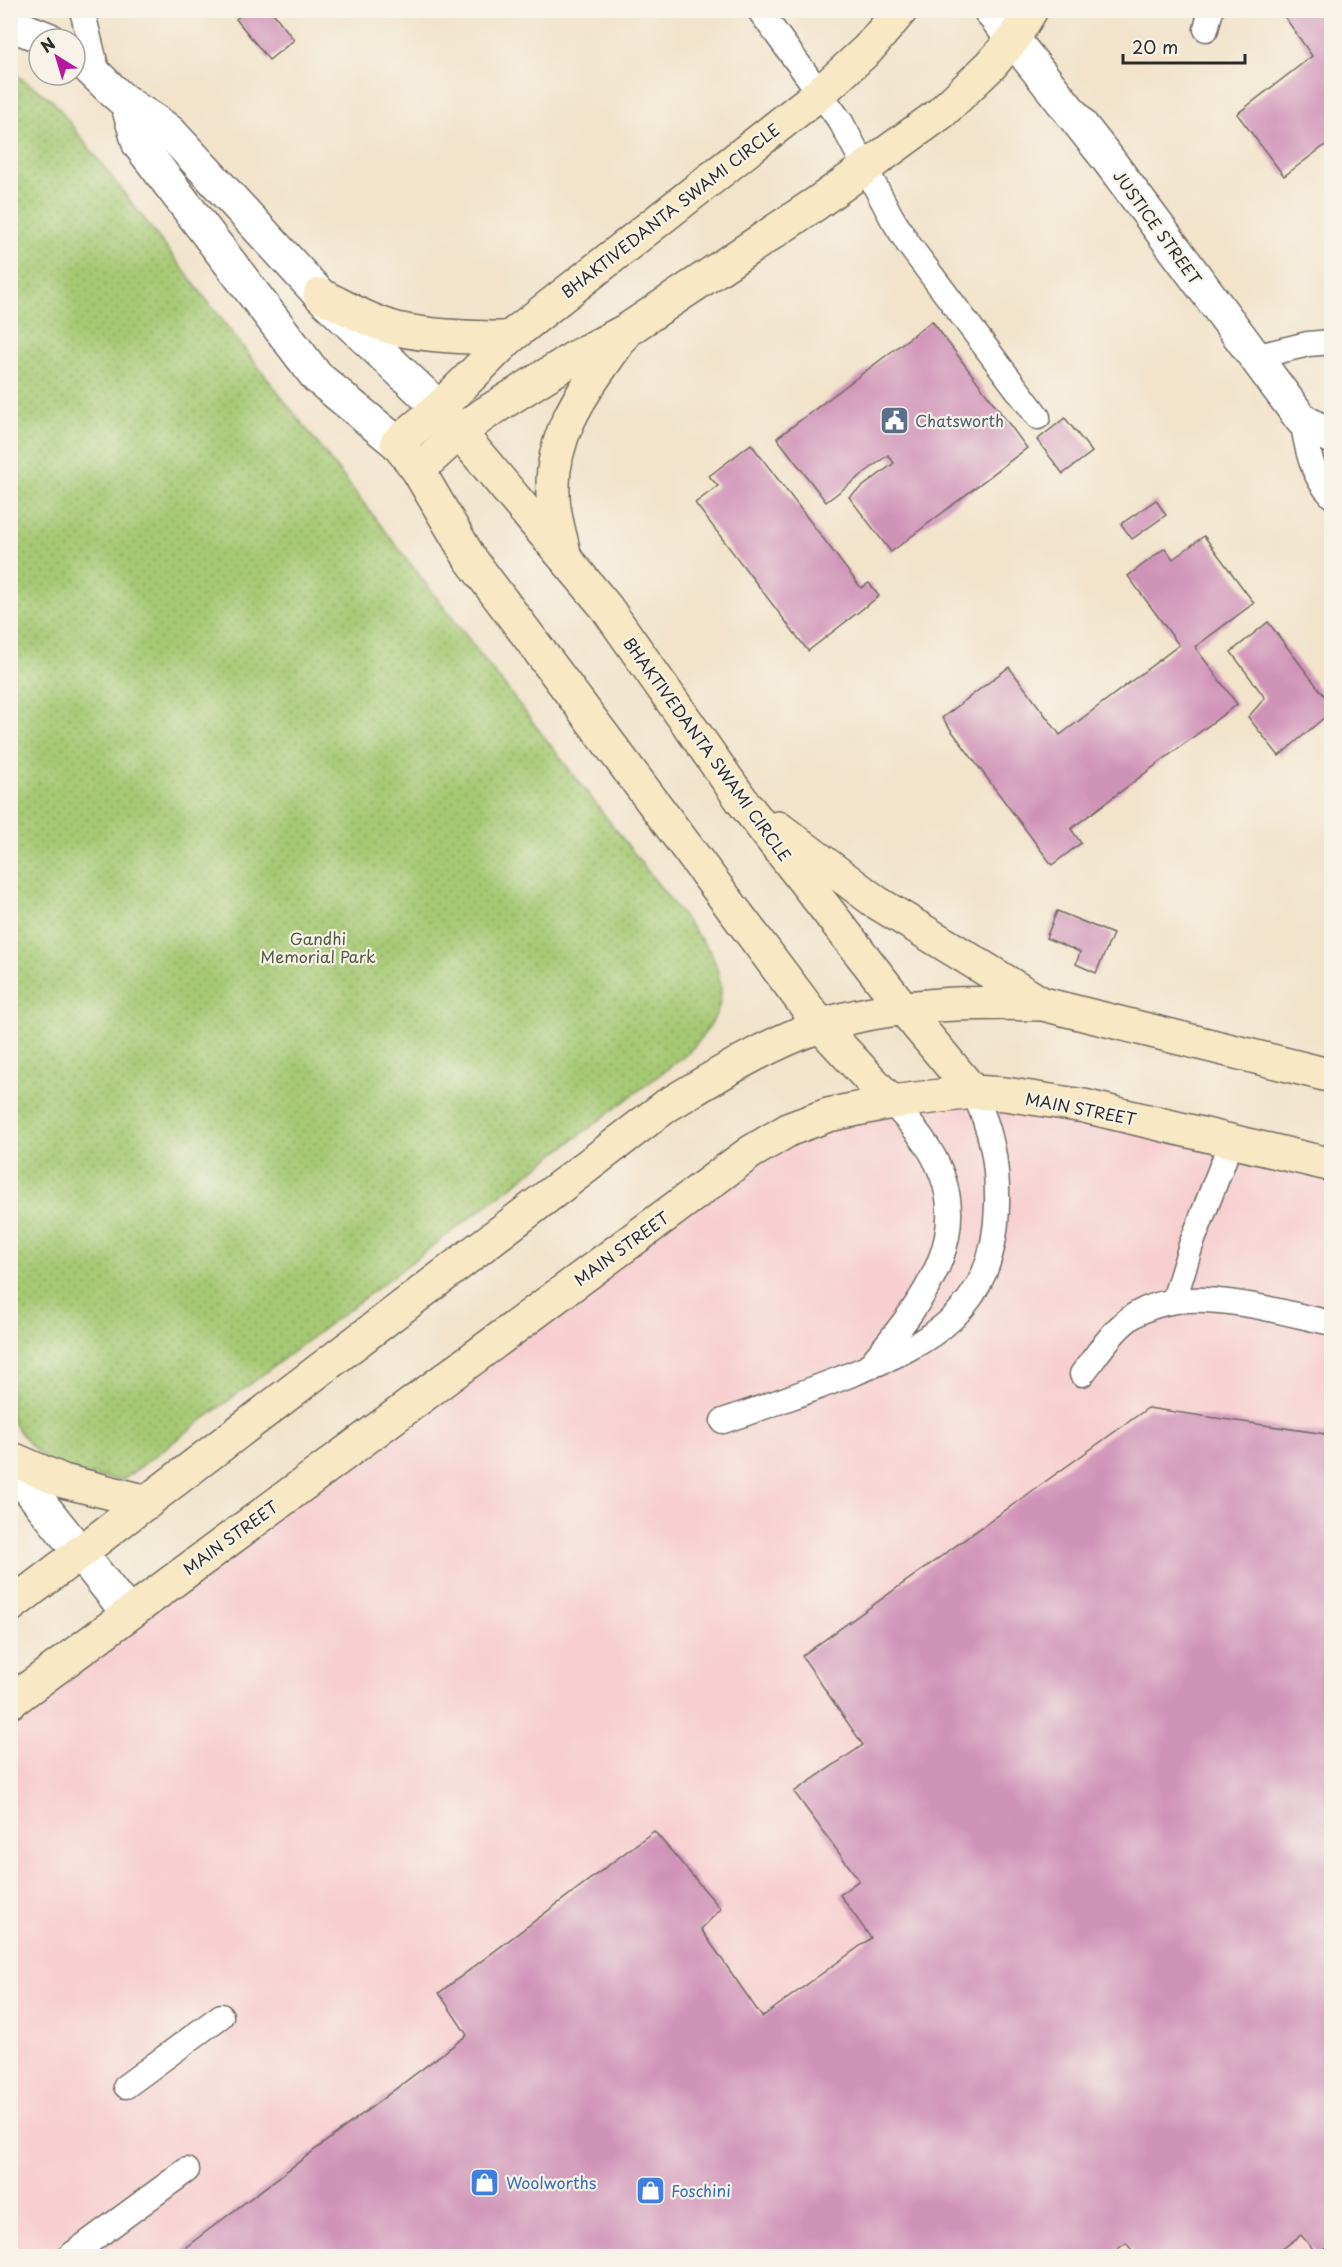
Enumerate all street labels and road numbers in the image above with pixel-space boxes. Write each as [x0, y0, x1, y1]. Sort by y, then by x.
street label: BHAKTIVEDANTA SWAMI CIRCLE [556, 117, 784, 303]
street label: JUSTICE STREET [1108, 165, 1208, 289]
street label: BHAKTIVEDANTA SWAMI CIRCLE [618, 632, 798, 866]
street label: MAIN STREET [1024, 1086, 1138, 1130]
street label: MAIN STREET [569, 1205, 673, 1291]
street label: MAIN STREET [178, 1494, 282, 1580]

